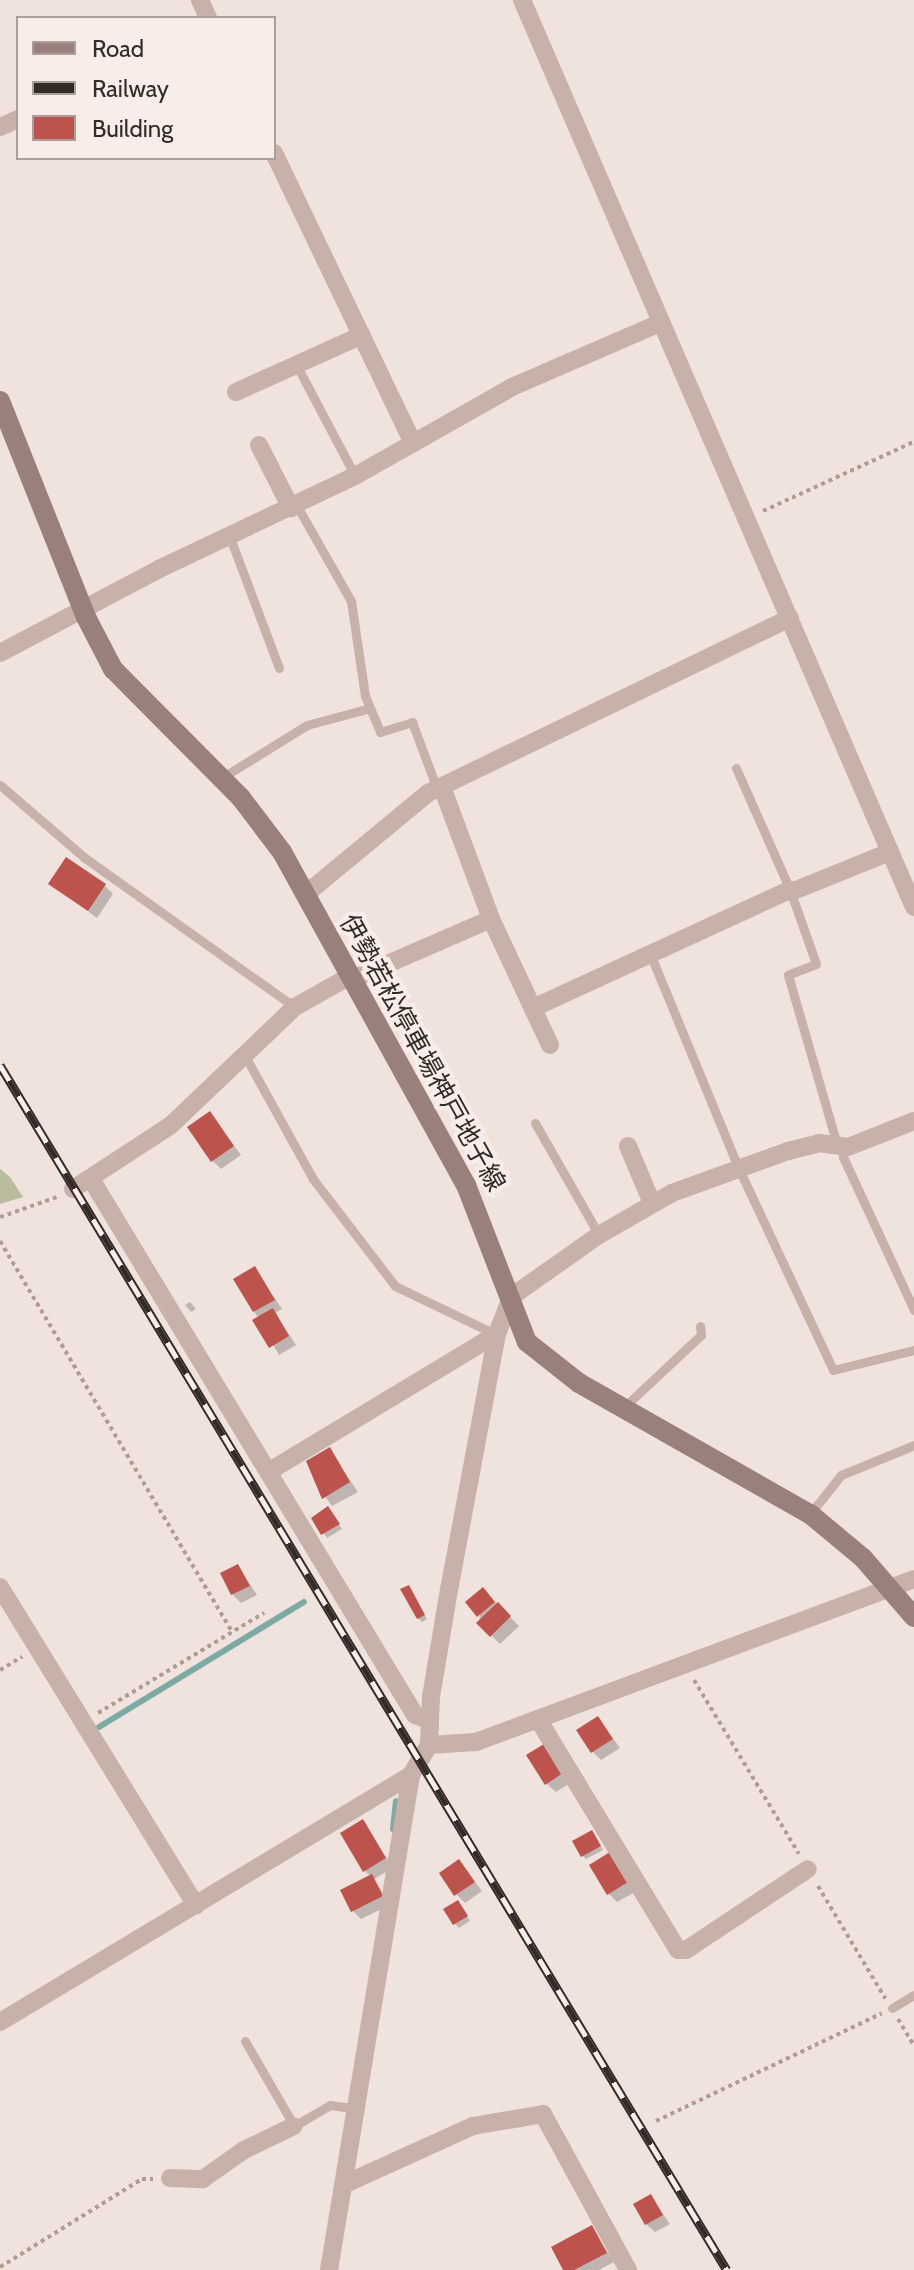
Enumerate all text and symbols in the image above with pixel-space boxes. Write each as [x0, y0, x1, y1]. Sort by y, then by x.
legend [16, 16, 276, 160]
text: Road [92, 34, 144, 63]
text: Railway [92, 74, 169, 103]
text: Building [92, 114, 173, 143]
street label: 伊勢若松停車場神戸地子線 [333, 909, 511, 1197]

